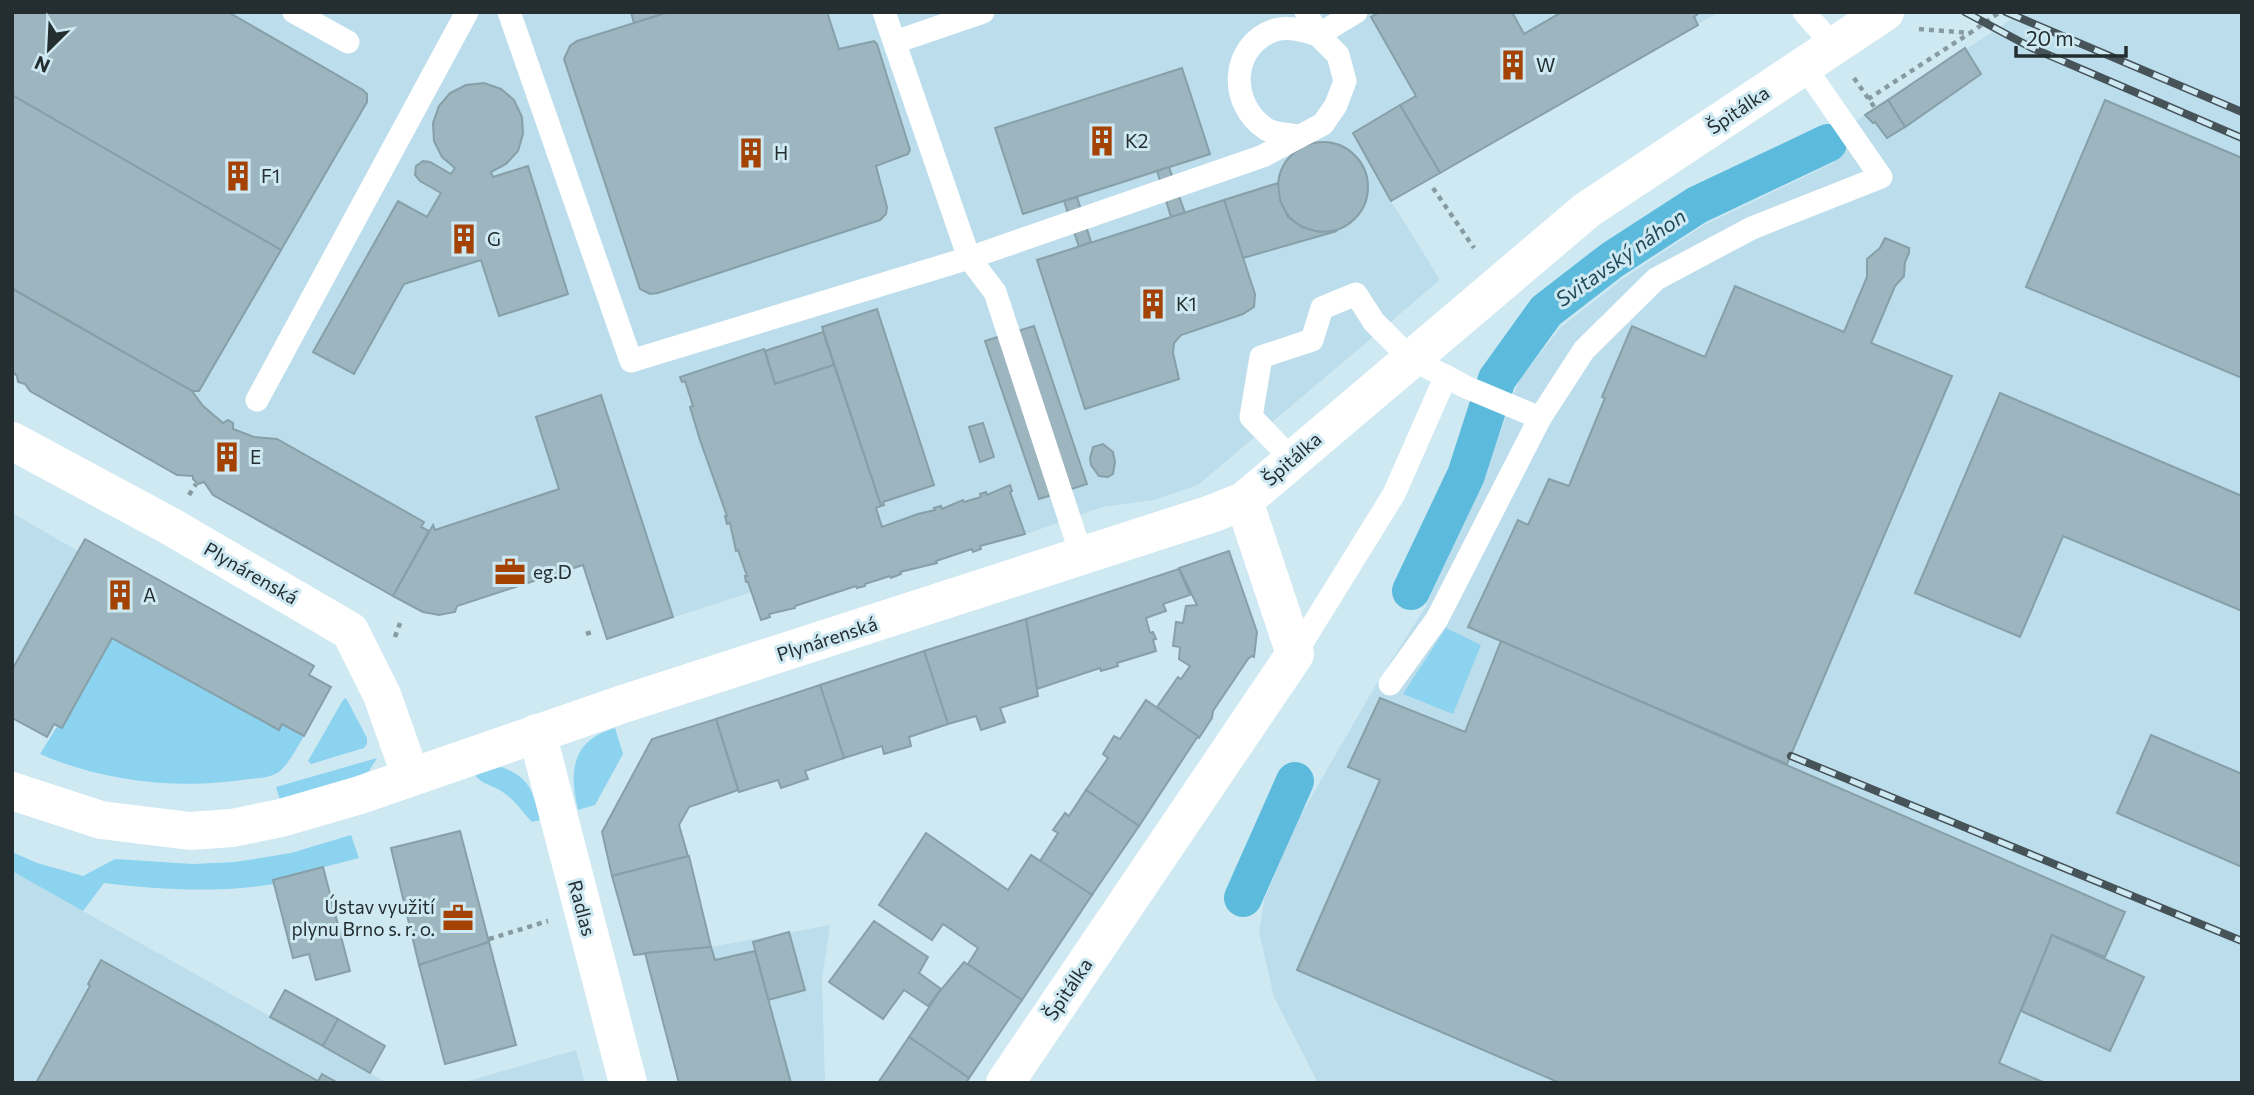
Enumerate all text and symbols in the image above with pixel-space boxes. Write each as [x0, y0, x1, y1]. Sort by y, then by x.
north arrow [14, 14, 84, 84]
scale bar [2016, 14, 2126, 58]
text: 20 m [2026, 25, 2074, 50]
building icon: W [1496, 48, 1530, 82]
text: N [31, 52, 53, 78]
place label: W [1536, 53, 1555, 76]
street label: Špitálka [1702, 80, 1773, 139]
building icon: K2 [1085, 124, 1119, 158]
place label: K2 [1125, 129, 1148, 152]
building icon: H [734, 136, 768, 170]
place label: H [774, 141, 788, 164]
building icon: F1 [221, 159, 255, 193]
place label: F1 [261, 164, 280, 187]
water label: Svitavský náhon [1550, 203, 1690, 311]
building icon: G [447, 222, 481, 256]
place label: G [487, 227, 501, 250]
building icon: K1 [1136, 287, 1170, 321]
place label: K1 [1176, 292, 1197, 315]
street label: Špitálka [1257, 426, 1326, 490]
building icon: E [210, 440, 244, 474]
place label: E [250, 445, 261, 468]
street label: Plynárenská [200, 537, 302, 609]
office icon: eg.D [493, 555, 527, 589]
place label: eg.D [533, 560, 572, 583]
building icon: A [103, 578, 137, 612]
place label: A [143, 583, 156, 606]
street label: Plynárenská [774, 611, 880, 666]
street label: Radlas [564, 877, 601, 938]
place label: Ústav využití plynu Brno s. r. o. [291, 894, 436, 940]
office icon: Ústav využití plynu Brno s. r. o. [441, 901, 475, 935]
street label: Špitálka [1038, 953, 1097, 1024]

